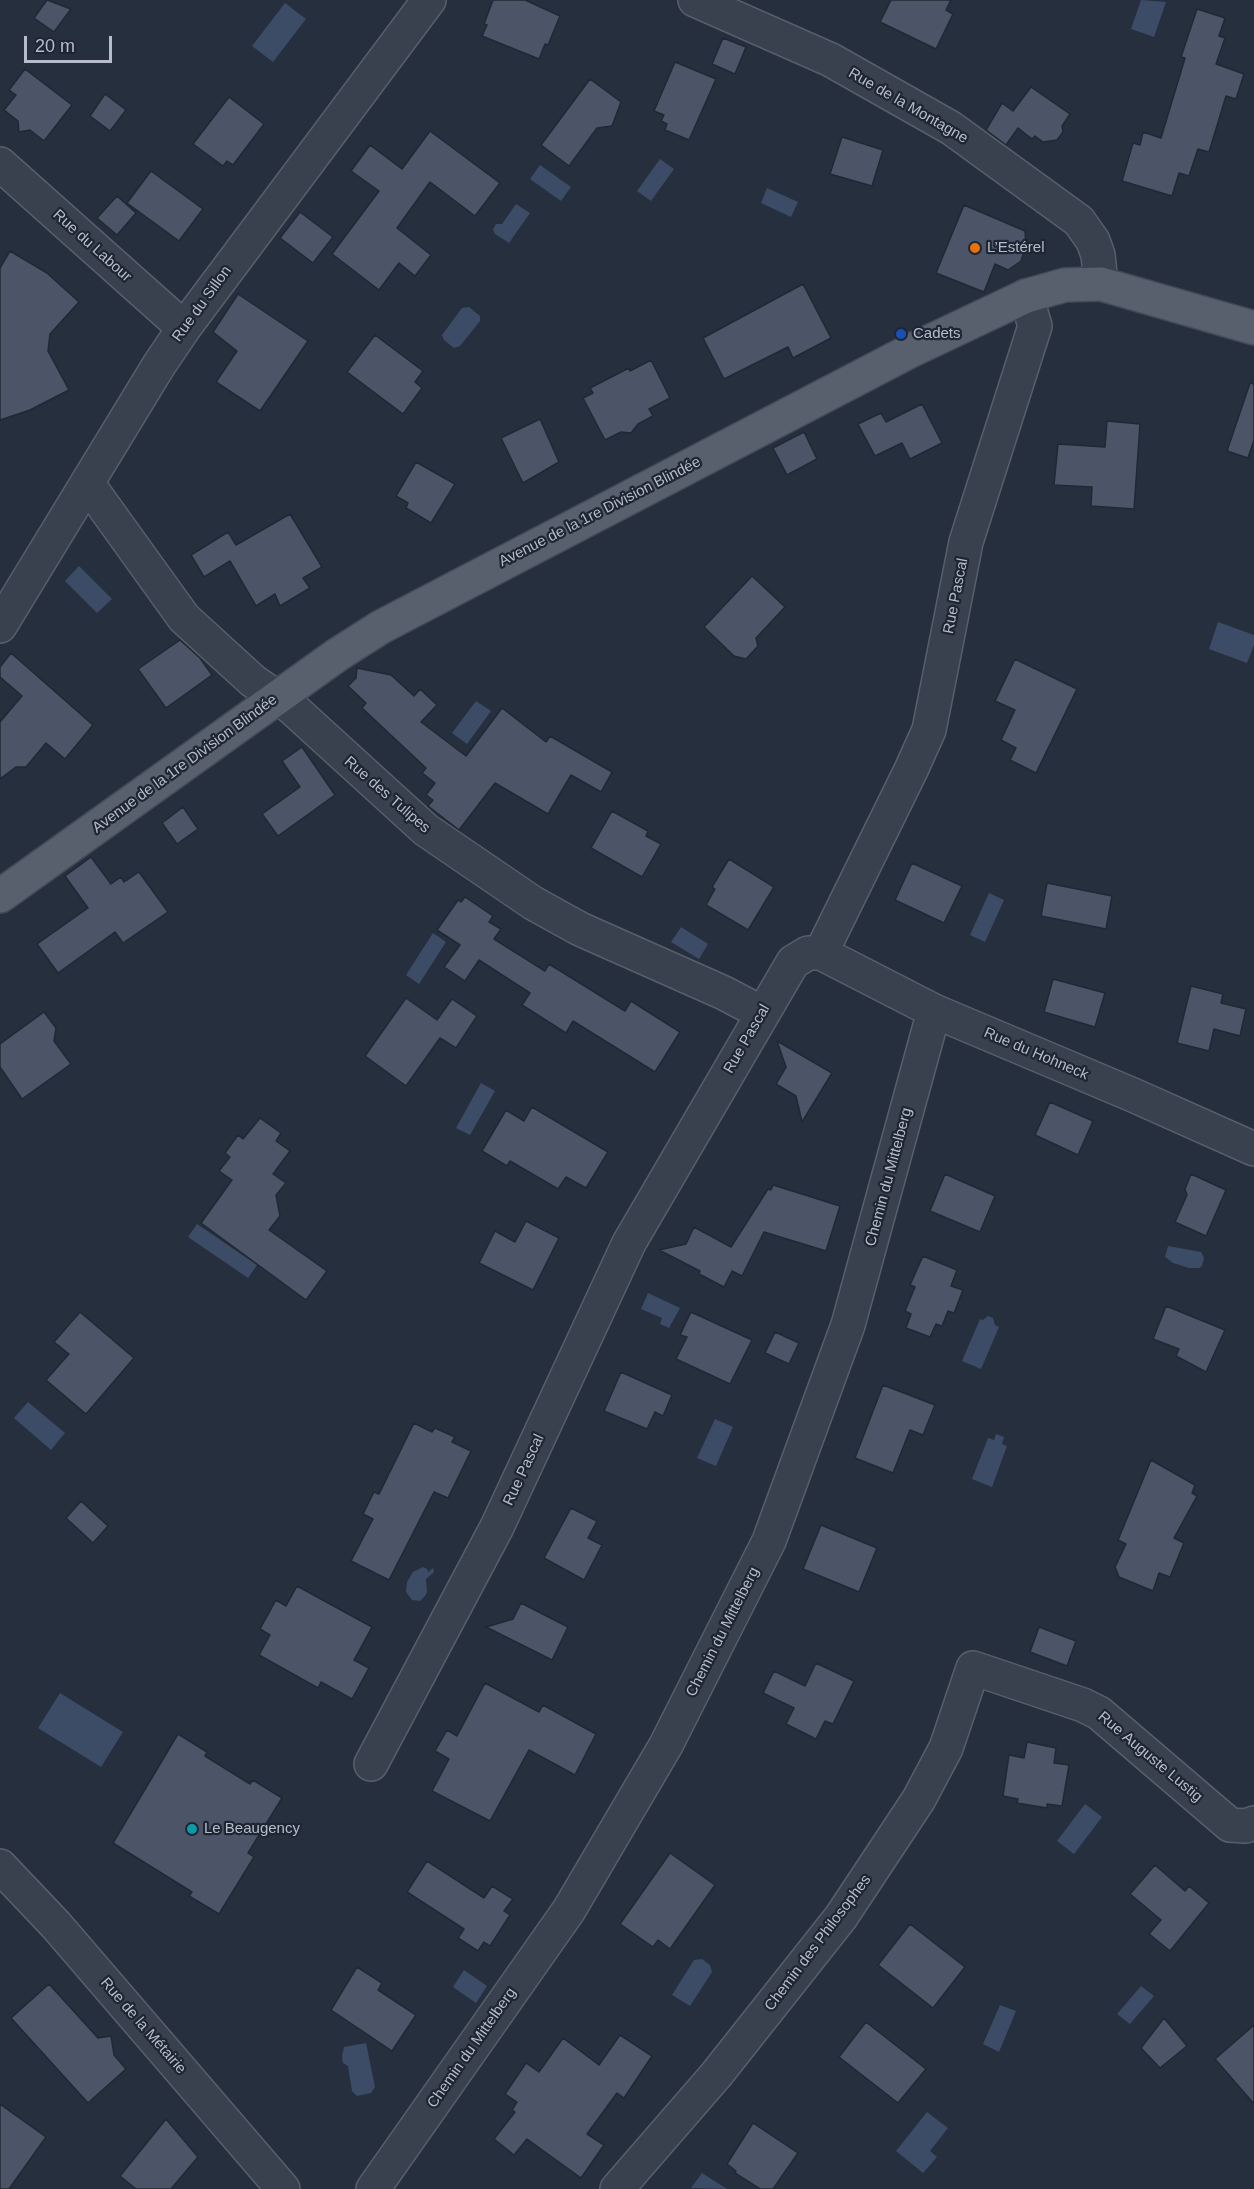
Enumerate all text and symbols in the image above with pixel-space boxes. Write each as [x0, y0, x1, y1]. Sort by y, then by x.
scale bar [27, 24, 116, 62]
text: 20 m [35, 36, 75, 56]
street label: Rue de la Montagne [845, 64, 971, 148]
street label: Rue du Labour [49, 206, 135, 286]
place label: L’Estérel [987, 239, 1045, 257]
marker: L’Estérel [968, 241, 982, 255]
street label: Rue du Sillon [168, 263, 236, 345]
place label: Cadets [913, 325, 961, 343]
marker: Cadets [894, 327, 908, 341]
street label: Avenue de la 1re Division Blindée [496, 453, 704, 571]
street label: Rue Pascal [940, 557, 972, 635]
street label: Avenue de la 1re Division Blindée [89, 691, 281, 837]
street label: Rue des Tulipes [340, 753, 434, 837]
street label: Rue Pascal [720, 1001, 774, 1077]
street label: Rue du Hohneck [981, 1024, 1091, 1084]
street label: Chemin du Mittelberg [862, 1106, 916, 1248]
street label: Rue Pascal [500, 1431, 548, 1509]
street label: Chemin du Mittelberg [683, 1564, 763, 1700]
street label: Rue Auguste Lustig [1094, 1708, 1206, 1806]
place label: Le Beaugency [204, 1820, 300, 1838]
marker: Le Beaugency [185, 1822, 199, 1836]
street label: Chemin des Philosophes [761, 1871, 875, 2015]
street label: Rue de la Métairie [96, 1974, 190, 2078]
street label: Chemin du Mittelberg [424, 1984, 520, 2112]

